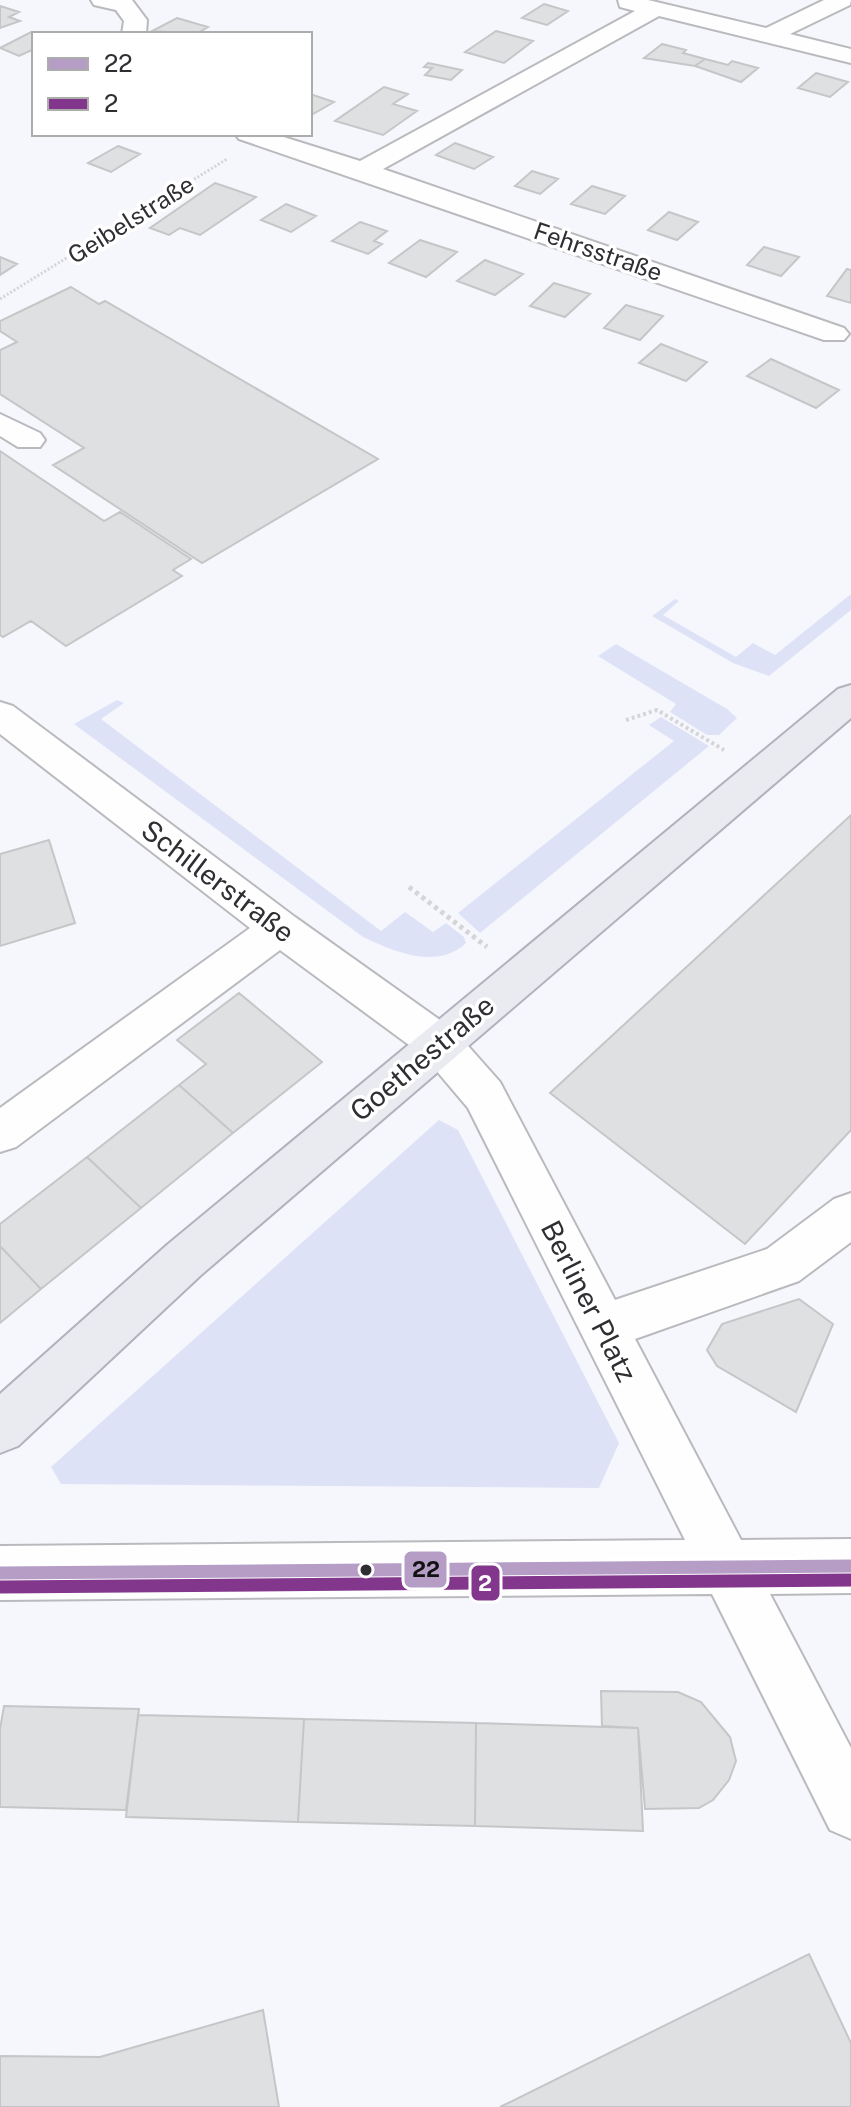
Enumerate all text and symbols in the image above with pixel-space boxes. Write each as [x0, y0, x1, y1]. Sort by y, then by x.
legend [32, 32, 312, 136]
text: 22 [104, 49, 133, 77]
text: 2 [104, 89, 118, 117]
street label: Geibelstraße [62, 169, 199, 269]
street label: Fehrsstraße [530, 216, 666, 286]
street label: Schillerstraße [135, 812, 301, 949]
street label: Goethestraße [343, 988, 500, 1127]
street label: Berliner Platz [535, 1215, 644, 1387]
line badge: 22 [403, 1550, 448, 1589]
text: 22 [412, 1556, 440, 1582]
unlabelled marker [358, 1562, 374, 1578]
line badge: 2 [470, 1564, 501, 1602]
text: 2 [478, 1570, 492, 1596]

